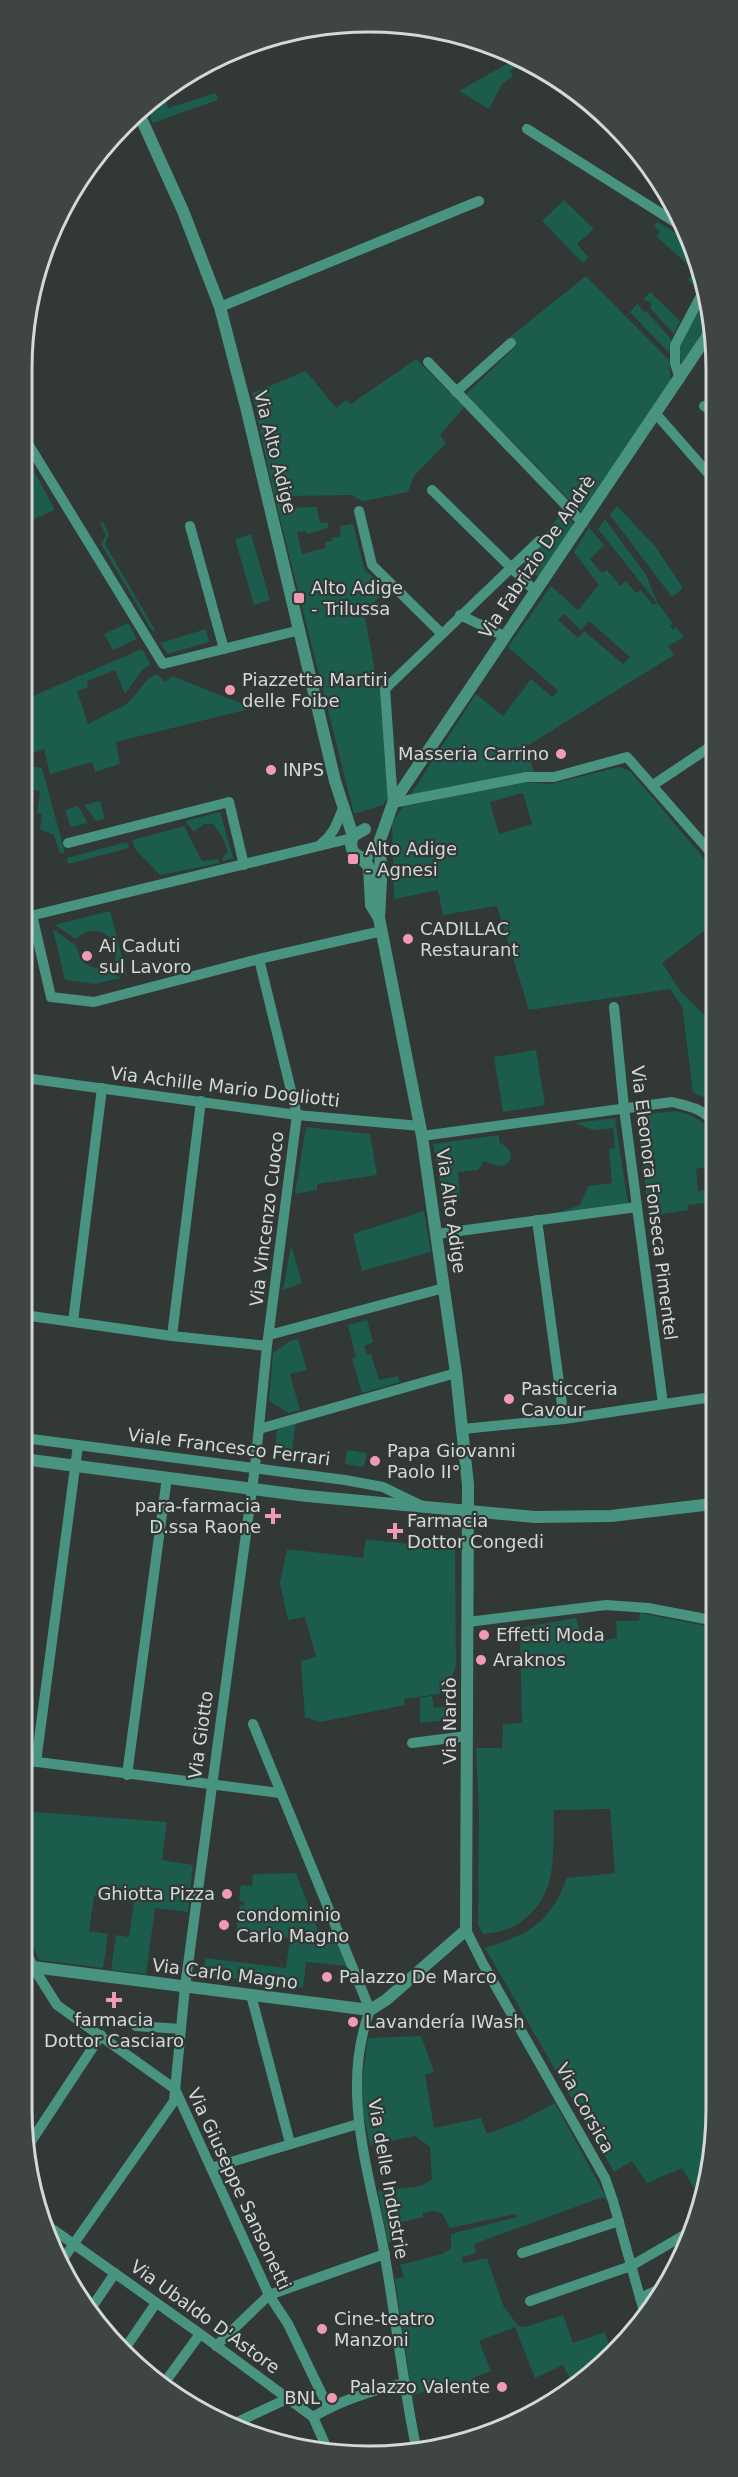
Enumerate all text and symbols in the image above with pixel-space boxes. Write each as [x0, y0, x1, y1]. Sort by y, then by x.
street label: Via Alto Adige [250, 388, 301, 515]
street label: Via Fabrizio De Andrè [474, 471, 599, 642]
place label: Alto Adige - Trilussa [311, 577, 403, 619]
marker: Alto Adige - Trilussa [292, 591, 306, 605]
place label: Piazzetta Martiri delle Foibe [242, 669, 388, 711]
marker: Piazzetta Martiri delle Foibe [223, 683, 237, 697]
place label: Masseria Carrino [398, 743, 549, 764]
marker: Masseria Carrino [554, 747, 568, 761]
place label: INPS [283, 759, 324, 780]
marker: INPS [264, 763, 278, 777]
place label: Alto Adige - Agnesi [365, 838, 457, 880]
marker: Alto Adige - Agnesi [346, 852, 360, 866]
place label: CADILLAC Restaurant [420, 918, 519, 960]
marker: CADILLAC Restaurant [401, 932, 415, 946]
place label: Ai Caduti sul Lavoro [99, 935, 191, 977]
marker: Ai Caduti sul Lavoro [80, 949, 94, 963]
street label: Via Achille Mario Dogliotti [109, 1062, 341, 1111]
street label: Via Eleonora Fonseca Pimentel [627, 1064, 682, 1341]
street label: Via Vincenzo Cuoco [245, 1130, 288, 1308]
street label: Via Alto Adige [432, 1147, 471, 1275]
place label: Pasticceria Cavour [521, 1378, 618, 1420]
marker: Pasticceria Cavour [502, 1392, 516, 1406]
street label: Viale Francesco Ferrari [127, 1424, 332, 1469]
place label: Papa Giovanni Paolo II° [387, 1440, 516, 1482]
marker: Papa Giovanni Paolo II° [368, 1454, 382, 1468]
place label: para-farmacia D.ssa Raone [135, 1495, 261, 1537]
marker: para-farmacia D.ssa Raone [266, 1509, 280, 1523]
place label: Farmacia Dottor Congedi [407, 1510, 544, 1552]
marker: Farmacia Dottor Congedi [388, 1524, 402, 1538]
place label: Effetti Moda [496, 1624, 605, 1645]
marker: Effetti Moda [477, 1628, 491, 1642]
place label: Araknos [493, 1649, 566, 1670]
marker: Araknos [474, 1653, 488, 1667]
street label: Via Nardò [439, 1677, 460, 1765]
street label: Via Giotto [184, 1690, 217, 1780]
place label: Ghiotta Pizza [97, 1883, 215, 1904]
marker: Ghiotta Pizza [220, 1887, 234, 1901]
place label: condominio Carlo Magno [236, 1904, 349, 1946]
marker: condominio Carlo Magno [217, 1918, 231, 1932]
street label: Via Carlo Magno [151, 1954, 299, 1993]
place label: Palazzo De Marco [339, 1966, 497, 1987]
marker: Palazzo De Marco [320, 1970, 334, 1984]
marker: farmacia Dottor Casciaro [107, 1993, 121, 2007]
place label: farmacia Dottor Casciaro [44, 2009, 184, 2051]
place label: Lavandería IWash [365, 2011, 525, 2032]
marker: Lavandería IWash [346, 2015, 360, 2029]
street label: Via Corsica [552, 2059, 619, 2157]
street label: Via Giuseppe Sansonetti [183, 2085, 295, 2293]
street label: Via delle Industrie [364, 2097, 413, 2261]
street label: Via Ubaldo D'Astore [127, 2255, 284, 2378]
place label: Cine-teatro Manzoni [334, 2308, 435, 2350]
marker: Cine-teatro Manzoni [315, 2322, 329, 2336]
place label: Palazzo Valente [350, 2376, 490, 2397]
marker: Palazzo Valente [495, 2380, 509, 2394]
place label: BNL [284, 2387, 320, 2408]
marker: BNL [325, 2391, 339, 2405]

